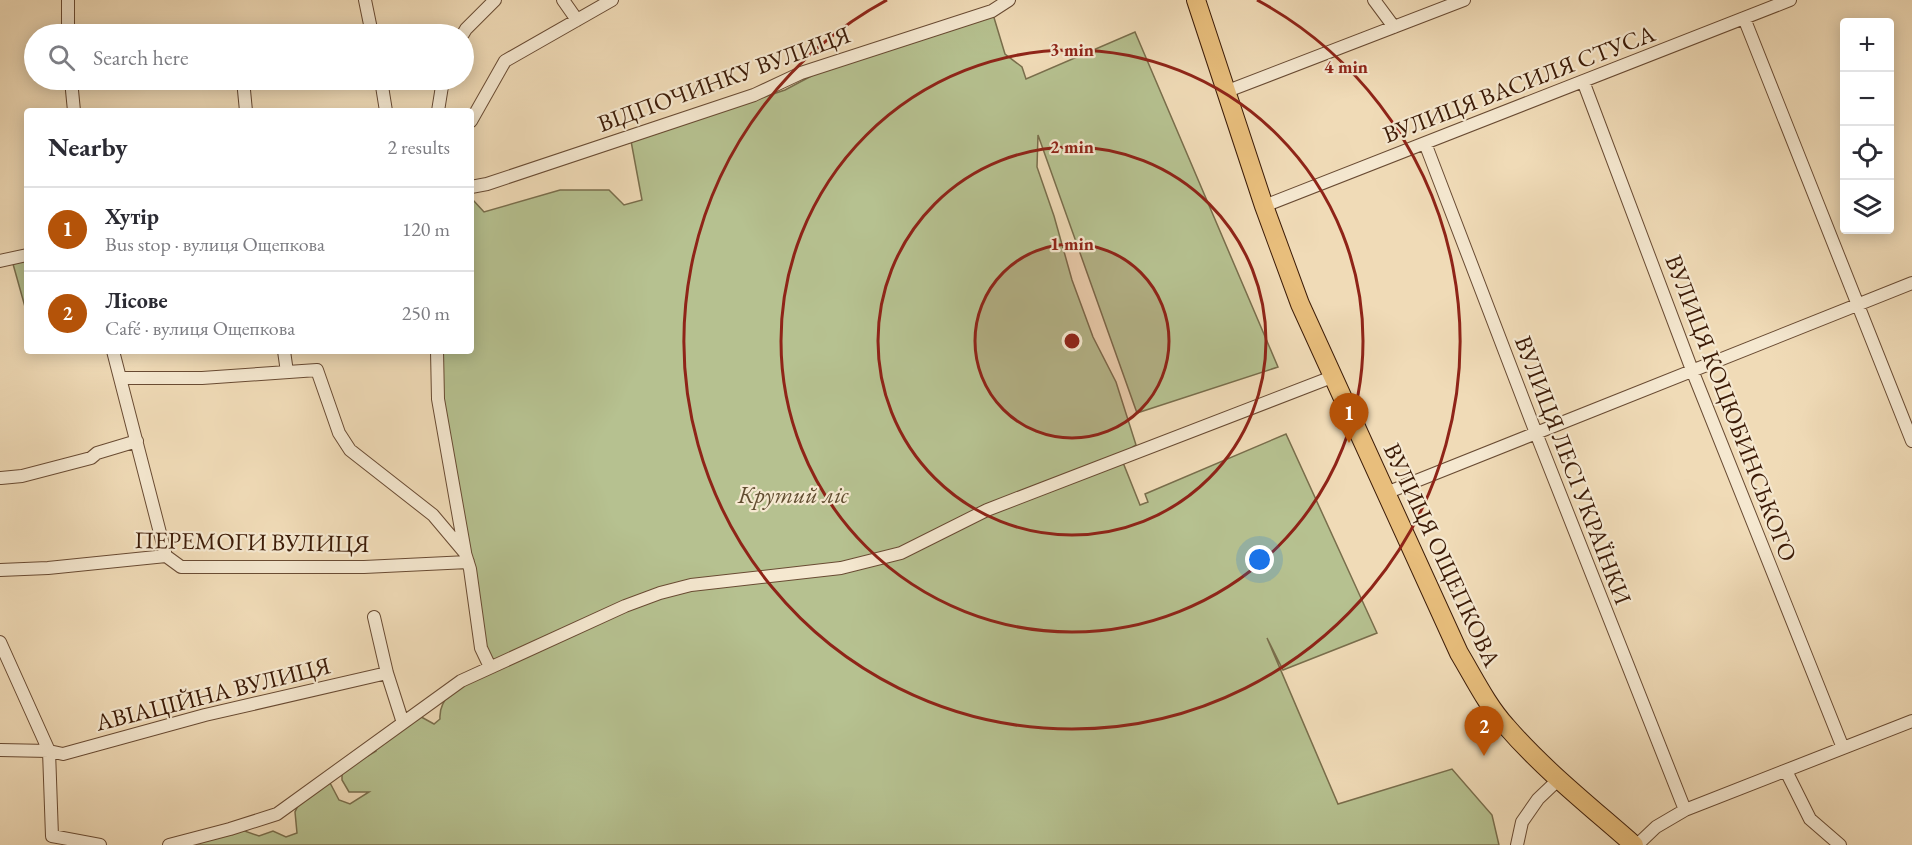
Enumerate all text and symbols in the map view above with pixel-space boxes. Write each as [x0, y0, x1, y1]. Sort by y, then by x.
street label: ВУЛИЦЯ ВАСИЛЯ СТУСА [1379, 17, 1659, 150]
street label: ВІДПОЧИНКУ ВУЛИЦЯ [593, 18, 854, 139]
map controls [1840, 18, 1894, 234]
button: + [1840, 18, 1894, 72]
search box [24, 24, 474, 90]
text: 3 min [1050, 38, 1094, 61]
icon: search [45, 41, 78, 74]
text: Search here [93, 43, 188, 72]
text: 4 min [1324, 55, 1368, 78]
button: − [1840, 72, 1894, 126]
button: locate [1840, 126, 1894, 180]
text: Nearby [48, 130, 128, 164]
text: 2 results [387, 134, 450, 160]
text: 2 min [1050, 135, 1094, 158]
button: layers [1840, 180, 1894, 234]
text: Хутір [105, 202, 159, 231]
text: 1 [62, 216, 73, 242]
text: 120 m [402, 216, 450, 242]
text: Bus stop · вулиця Ощепкова [105, 231, 325, 257]
text: 1 min [1050, 232, 1094, 255]
street label: ВУЛИЦЯ КОЦЮБИНСЬКОГО [1659, 250, 1804, 566]
text: Лісове [105, 286, 168, 315]
text: 2 [62, 300, 73, 326]
text: 250 m [402, 300, 450, 326]
text: Café · вулиця Ощепкова [105, 315, 295, 341]
centre of rings [1062, 331, 1082, 351]
street label: ВУЛИЦЯ ЛЕСІ УКРАЇНКИ [1508, 331, 1639, 609]
pin: 1 [1330, 394, 1368, 443]
street label: ВУЛИЦЯ ОЩЕПКОВА [1377, 438, 1508, 672]
park label: Крутий ліс [737, 479, 849, 510]
street label: ПЕРЕМОГИ ВУЛИЦЯ [134, 524, 370, 559]
your location [1245, 545, 1274, 574]
street label: АВІАЦІЙНА ВУЛИЦЯ [91, 649, 333, 738]
pin: 2 [1464, 706, 1504, 756]

